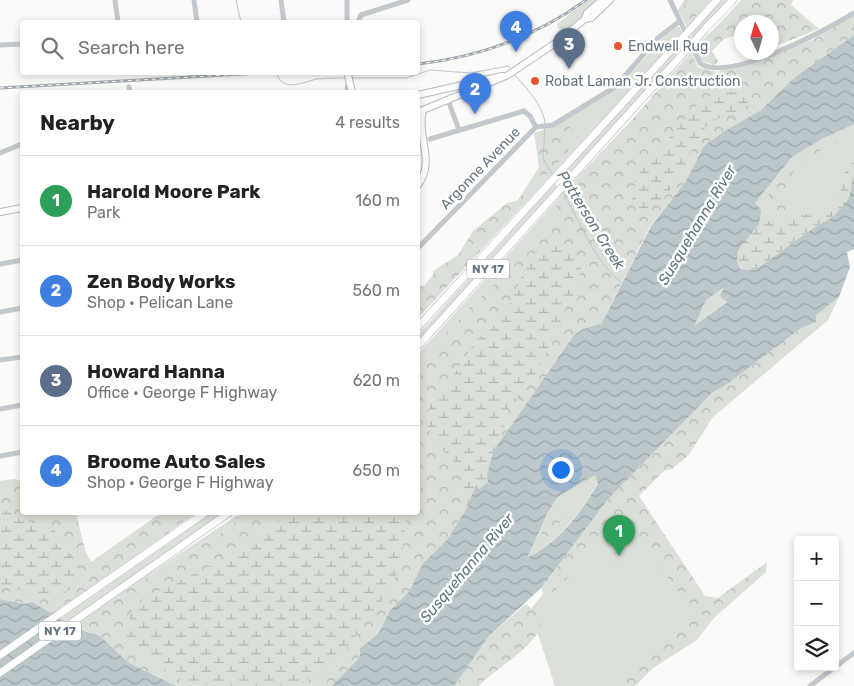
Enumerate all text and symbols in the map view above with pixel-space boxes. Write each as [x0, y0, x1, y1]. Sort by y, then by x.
pin: 4 [500, 11, 532, 52]
north arrow [734, 15, 779, 60]
search box [20, 20, 420, 75]
pin: 3 [553, 28, 585, 69]
icon: search [38, 34, 66, 62]
text: Search here [78, 36, 185, 59]
place label: Endwell Rug [628, 38, 708, 55]
marker: Endwell Rug [612, 40, 624, 52]
pin: 2 [459, 73, 491, 114]
place label: Robat Laman Jr. Construction [545, 73, 740, 90]
marker: Robat Laman Jr. Construction [529, 75, 541, 87]
text: Nearby [40, 110, 115, 135]
text: 4 results [335, 113, 400, 132]
street label: Argonne Avenue [437, 124, 524, 213]
water label: Susquehanna River [654, 161, 741, 288]
water label: Patterson Creek [553, 167, 629, 273]
text: Harold Moore Park [87, 180, 260, 203]
text: 1 [52, 191, 60, 210]
text: 160 m [355, 191, 400, 210]
text: Park [87, 203, 120, 222]
road number: NY 17 [467, 260, 509, 278]
text: Zen Body Works [87, 270, 236, 293]
text: 2 [51, 281, 61, 300]
text: 560 m [353, 281, 400, 300]
text: Shop · Pelican Lane [87, 293, 233, 312]
text: Howard Hanna [87, 360, 225, 383]
text: 3 [51, 371, 61, 390]
text: 620 m [353, 371, 400, 390]
text: Office · George F Highway [87, 383, 277, 402]
text: Broome Auto Sales [87, 450, 266, 473]
your location [548, 457, 574, 483]
text: 4 [51, 461, 61, 480]
text: 650 m [353, 461, 400, 480]
text: Shop · George F Highway [87, 473, 274, 492]
water label: Susquehanna River [416, 509, 519, 626]
pin: 1 [603, 515, 635, 556]
map controls [794, 536, 839, 671]
button: + [794, 536, 839, 581]
button: − [794, 581, 839, 626]
road number: NY 17 [39, 622, 81, 640]
button: layers [794, 626, 839, 671]

